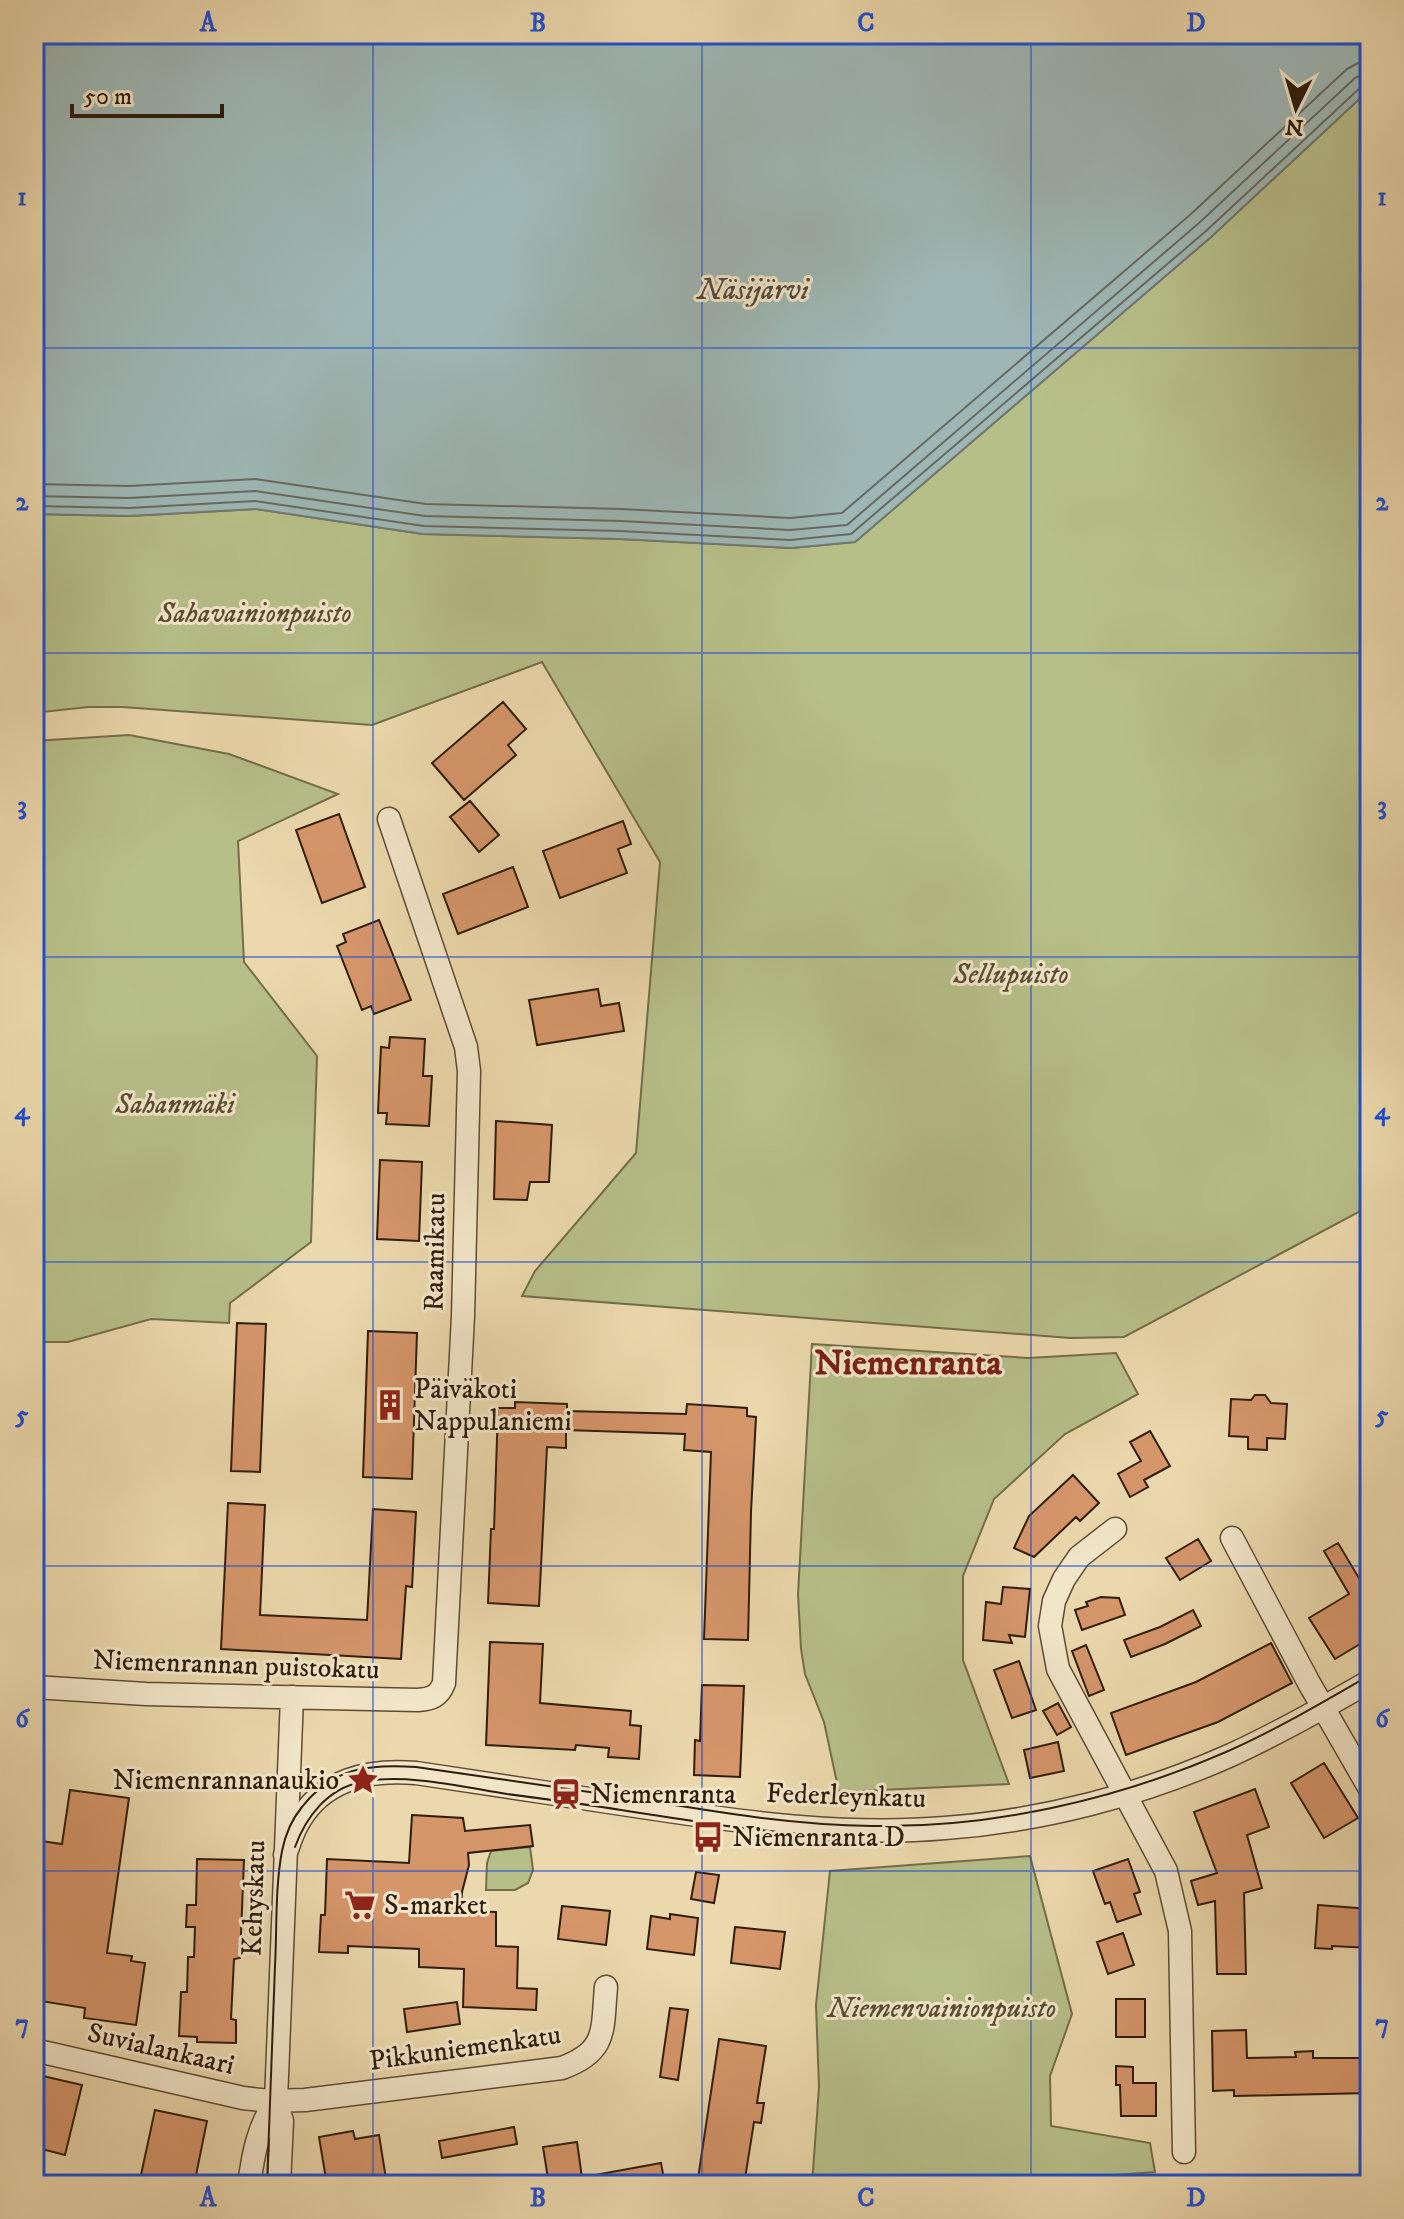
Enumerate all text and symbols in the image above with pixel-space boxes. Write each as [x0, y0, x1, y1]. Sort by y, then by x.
text: A [199, 7, 218, 40]
text: B [530, 7, 546, 40]
text: C [857, 7, 875, 40]
text: D [1186, 7, 1206, 40]
scale bar [72, 68, 222, 118]
north arrow [1256, 68, 1336, 148]
text: 50 m [84, 82, 132, 112]
text: N [1284, 112, 1305, 141]
text: 1 [17, 181, 27, 214]
text: 1 [1377, 181, 1387, 214]
water label: Näsijärvi [695, 272, 811, 309]
text: 2 [16, 486, 30, 519]
text: 2 [1376, 486, 1390, 519]
park label: Sahavainionpuisto [157, 596, 352, 631]
text: 3 [17, 790, 27, 823]
text: 3 [1377, 790, 1387, 823]
park label: Sellupuisto [952, 957, 1069, 992]
park label: Sahanmäki [114, 1087, 236, 1122]
text: 4 [15, 1095, 31, 1128]
text: 4 [1375, 1095, 1391, 1128]
street label: Raamikatu [416, 1192, 454, 1312]
district label: Niemenranta [814, 1341, 1002, 1386]
place label: Päiväkoti Nappulaniemi [414, 1372, 572, 1439]
building icon: Päiväkoti Nappulaniemi [373, 1388, 407, 1422]
text: 5 [15, 1399, 29, 1432]
text: 5 [1375, 1399, 1389, 1432]
street label: Niemenrannan puistokatu [92, 1642, 380, 1688]
text: 6 [15, 1703, 30, 1736]
text: 6 [1375, 1703, 1390, 1736]
place label: Niemenrannanaukio [113, 1763, 339, 1798]
place icon: Niemenrannanaukio [346, 1763, 380, 1797]
street label: Federleynkatu [765, 1776, 927, 1816]
station icon: Niemenranta [549, 1777, 583, 1811]
place label: Niemenranta [590, 1777, 736, 1812]
bus stop icon: Niemenranta D [691, 1820, 725, 1854]
place label: Niemenranta D [732, 1820, 905, 1855]
street label: Kehyskatu [234, 1839, 274, 1957]
supermarket icon: S-market [343, 1888, 377, 1922]
place label: S-market [384, 1888, 487, 1923]
park label: Niemenvainionpuisto [826, 1991, 1056, 2026]
text: 7 [15, 2008, 29, 2041]
text: 7 [1375, 2008, 1389, 2041]
street label: Suvialankaari [84, 2015, 238, 2083]
street label: Pikkuniemenkatu [367, 2017, 563, 2079]
text: A [199, 2182, 218, 2215]
text: B [530, 2182, 546, 2215]
text: C [857, 2182, 875, 2215]
text: D [1186, 2182, 1206, 2215]

